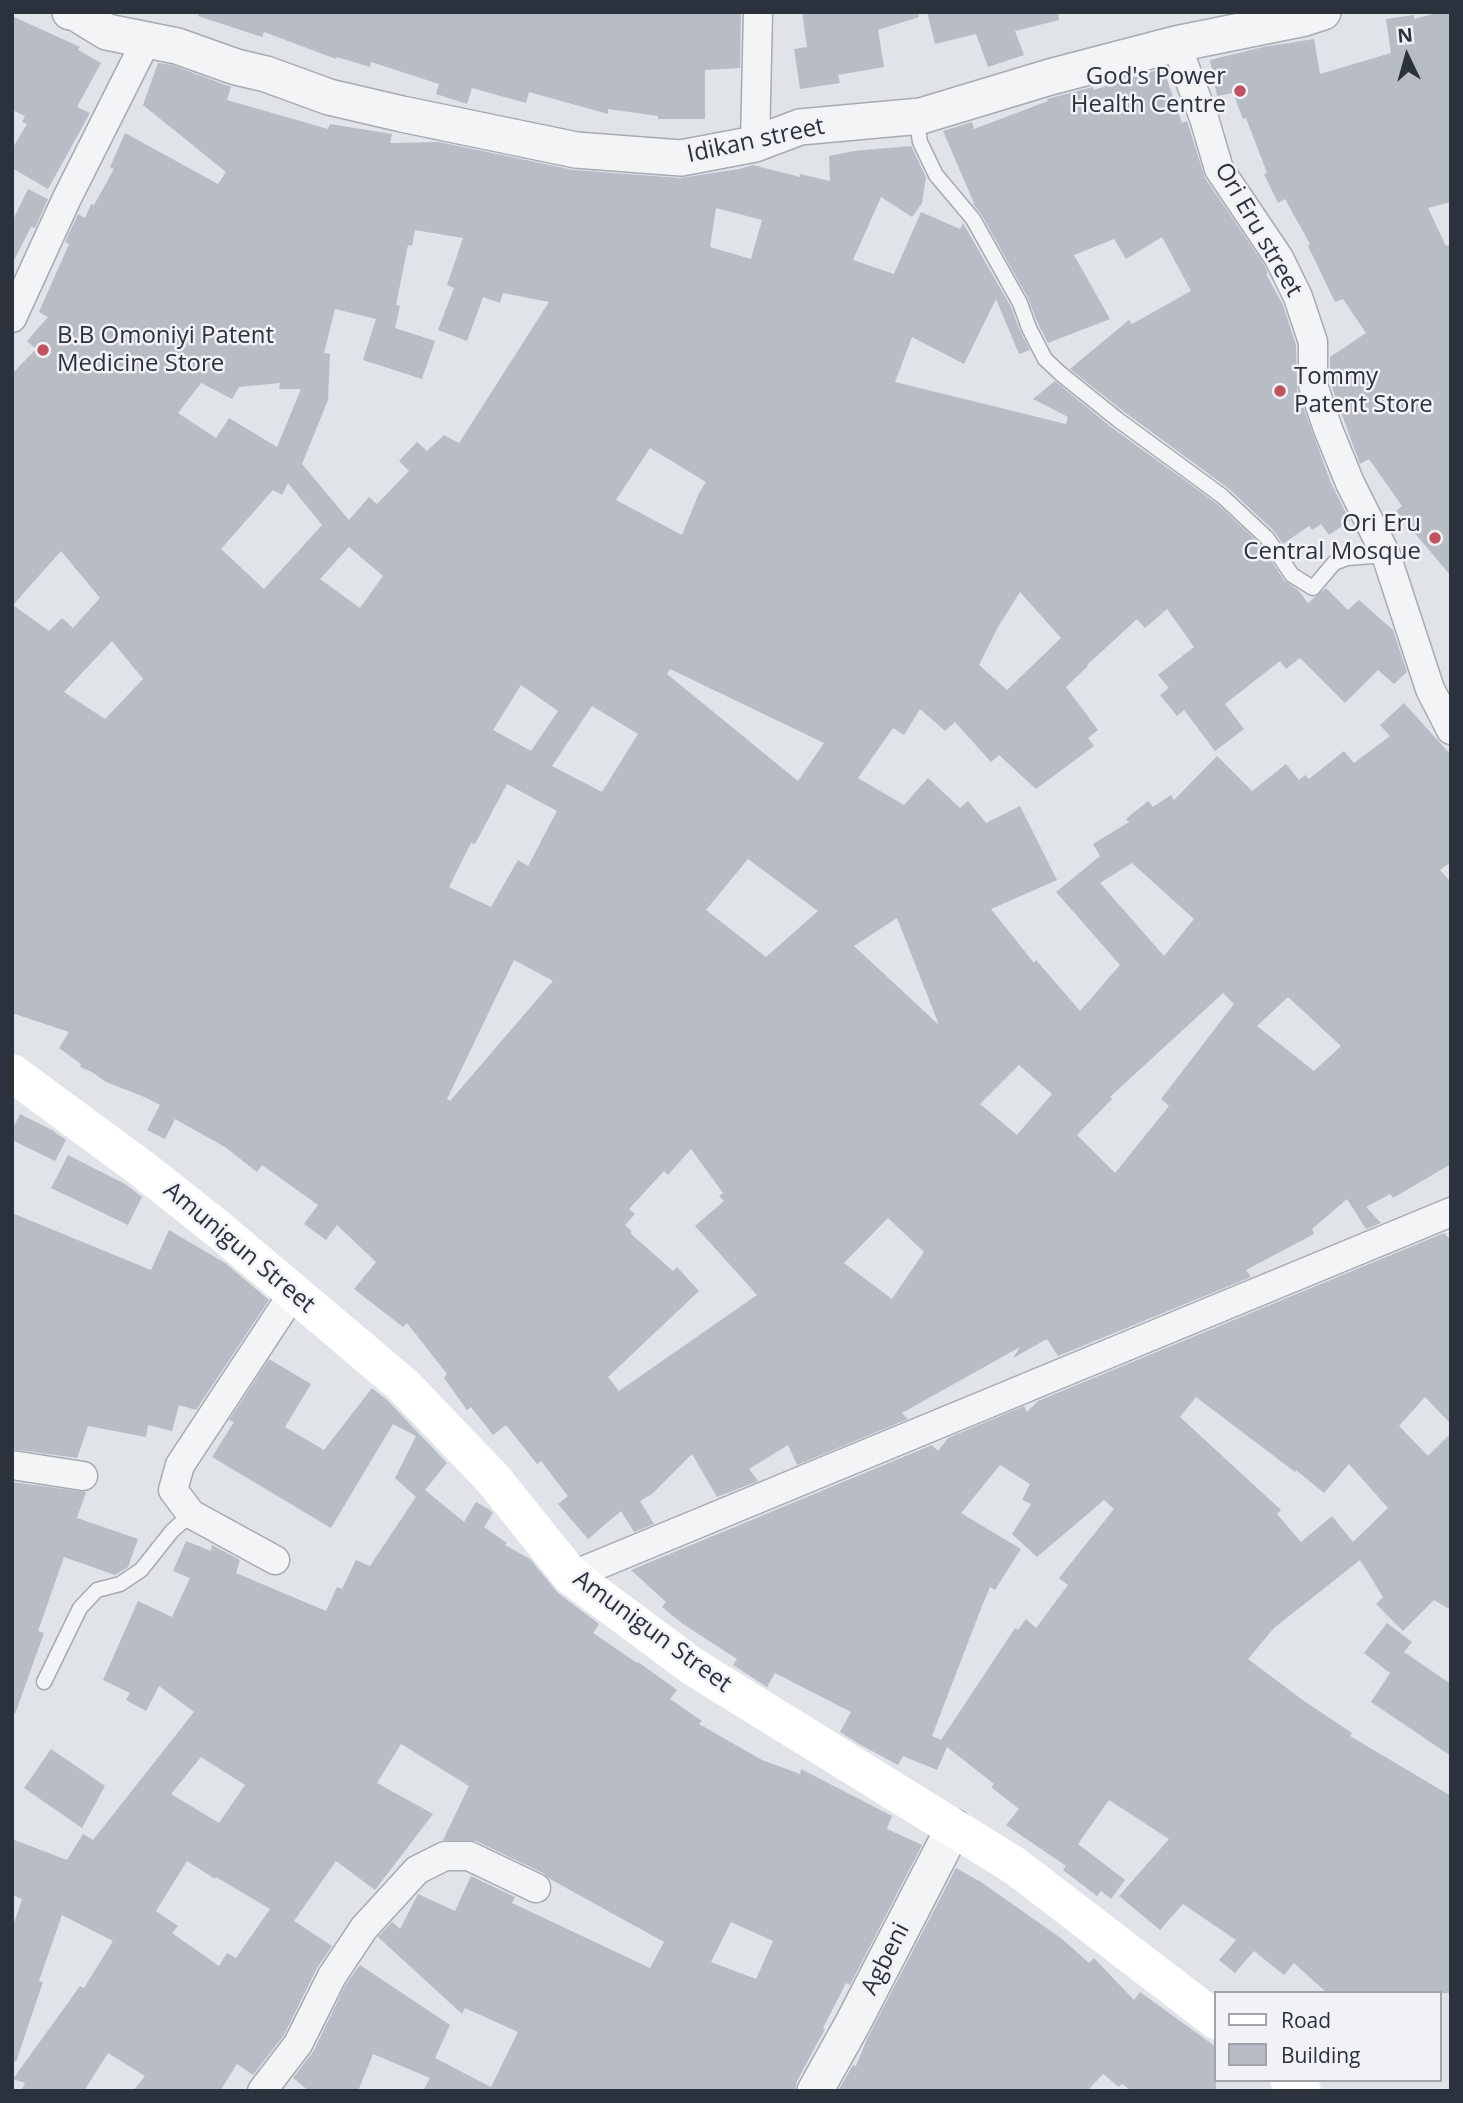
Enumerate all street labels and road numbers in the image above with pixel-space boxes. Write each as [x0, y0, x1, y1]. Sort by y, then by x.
street label: Idikan street [685, 112, 827, 170]
street label: Ori Eru street [1208, 158, 1308, 302]
street label: Amunigun Street [157, 1176, 321, 1320]
street label: Amunigun Street [567, 1565, 737, 1699]
street label: Agbeni [856, 1918, 916, 2000]

